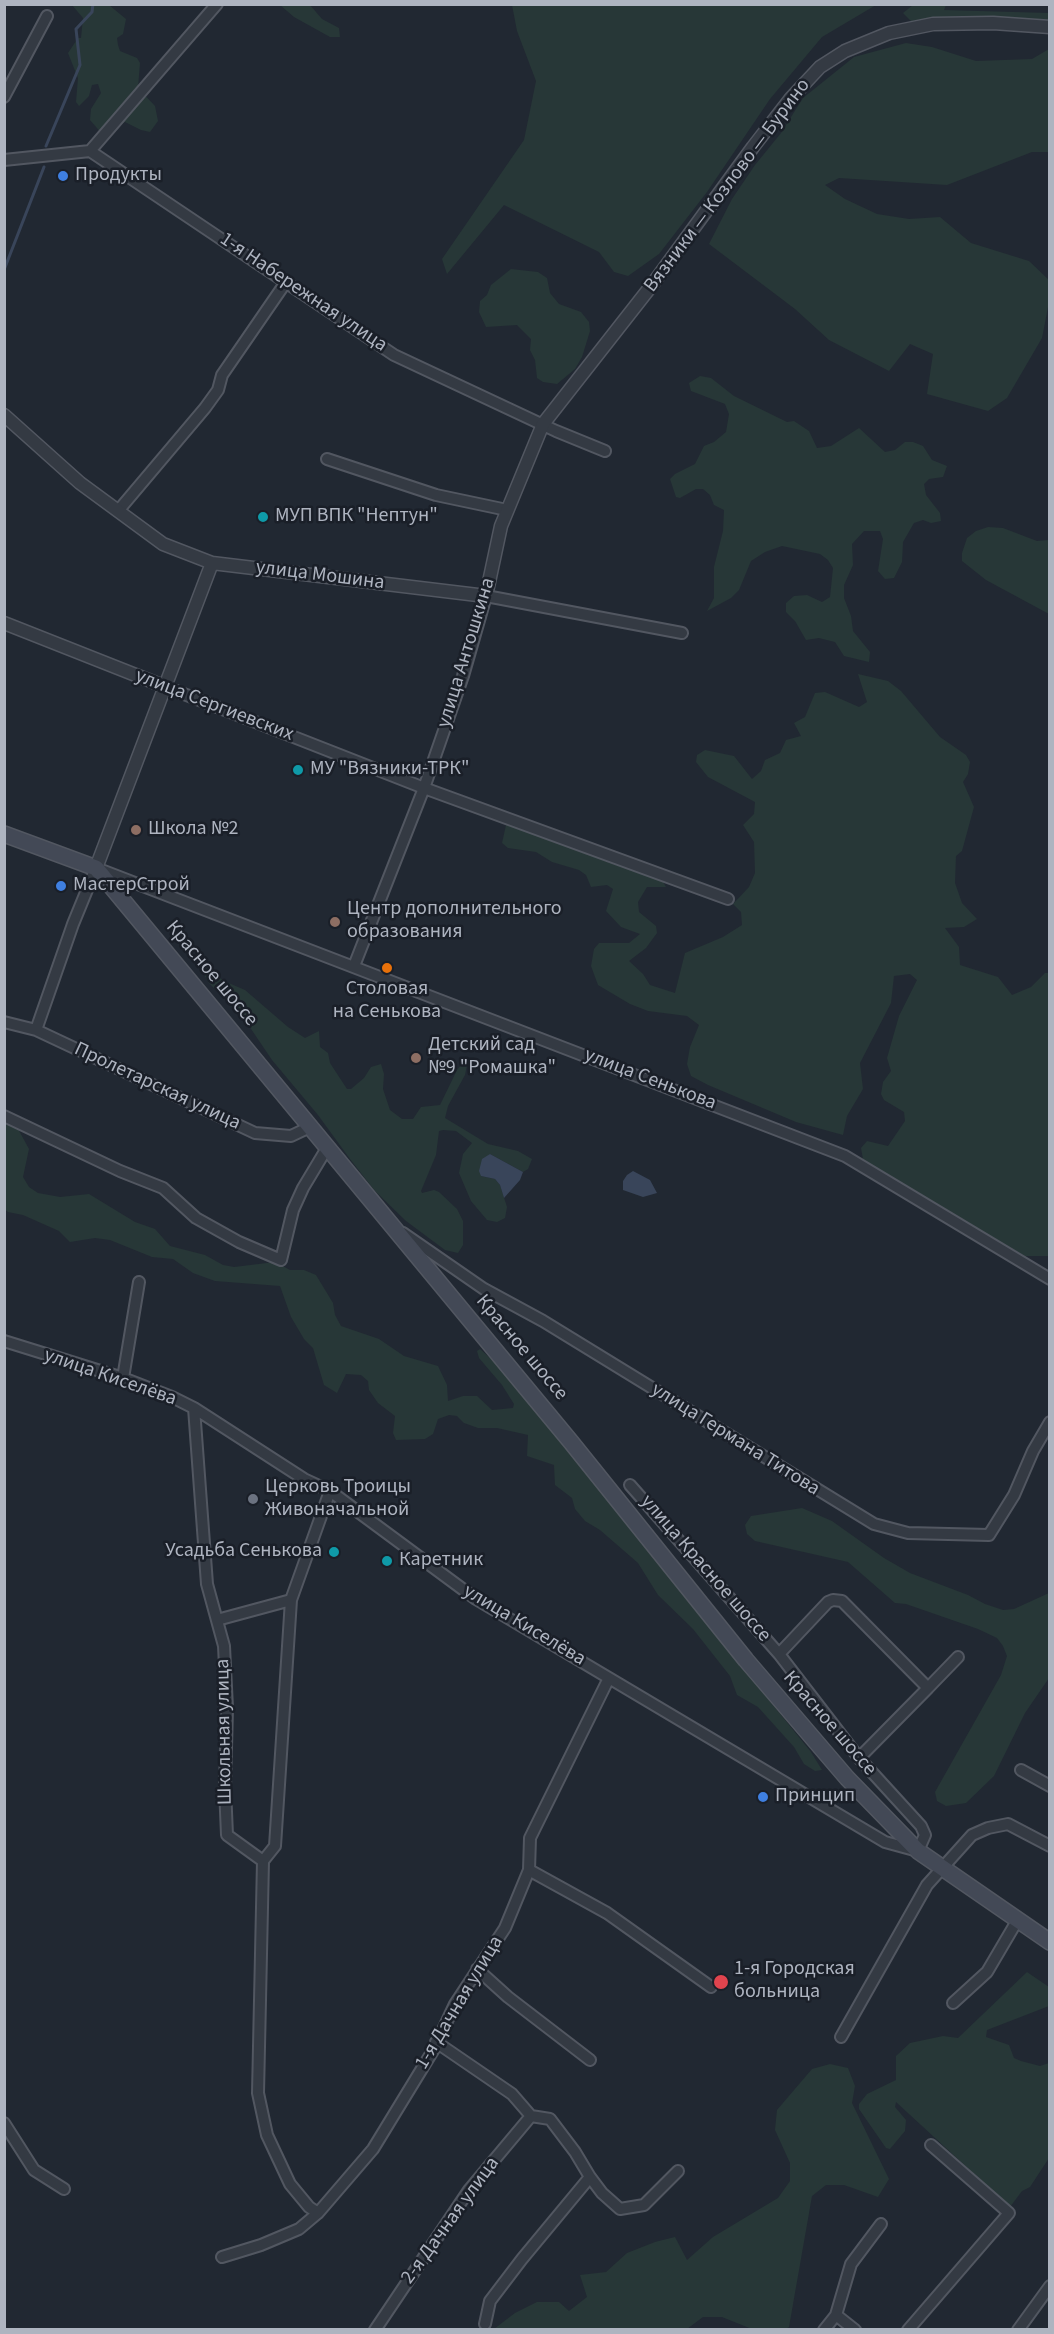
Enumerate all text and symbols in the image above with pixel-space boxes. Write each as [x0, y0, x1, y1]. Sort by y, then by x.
street label: Вязники — Козлово — Бурино [640, 74, 816, 298]
place label: Продукты [75, 164, 162, 188]
marker: Продукты [56, 169, 70, 183]
street label: 1-я Набережная улица [215, 228, 391, 358]
place label: МУП ВПК "Нептун" [275, 505, 438, 529]
marker: МУП ВПК "Нептун" [256, 510, 270, 524]
street label: улица Мошина [254, 556, 386, 596]
street label: улица Антошкина [433, 575, 501, 731]
street label: улица Сергиевских [131, 665, 297, 747]
place label: МУ "Вязники-ТРК" [310, 758, 469, 782]
marker: МУ "Вязники-ТРК" [291, 763, 305, 777]
place label: Школа №2 [148, 818, 238, 842]
marker: Школа №2 [129, 823, 143, 837]
place label: МастерСтрой [73, 874, 190, 898]
marker: МастерСтрой [54, 879, 68, 893]
place label: Центр дополнительного образования [347, 898, 562, 945]
marker: Центр дополнительного образования [328, 915, 342, 929]
street label: Красное шоссе [160, 916, 262, 1032]
marker: Столовая на Сенькова [380, 961, 394, 975]
place label: Столовая на Сенькова [333, 978, 441, 1025]
place label: Детский сад №9 "Ромашка" [428, 1034, 556, 1081]
street label: Пролетарская улица [70, 1038, 244, 1136]
street label: улица Сенькова [581, 1044, 719, 1116]
marker: Детский сад №9 "Ромашка" [409, 1051, 423, 1065]
street label: Красное шоссе [470, 1290, 572, 1406]
street label: улица Киселёва [41, 1344, 179, 1412]
street label: улица Германа Титова [646, 1378, 824, 1502]
place label: Церковь Троицы Живоначальной [265, 1476, 411, 1523]
street label: улица Красное шоссе [635, 1490, 775, 1648]
marker: Церковь Троицы Живоначальной [246, 1492, 260, 1506]
place label: Усадьба Сенькова [165, 1540, 322, 1564]
marker: Усадьба Сенькова [327, 1545, 341, 1559]
place label: Каретник [399, 1549, 483, 1573]
marker: Каретник [380, 1554, 394, 1568]
street label: улица Киселёва [458, 1580, 590, 1672]
street label: Школьная улица [212, 1659, 238, 1805]
street label: Красное шоссе [777, 1667, 881, 1781]
place label: Принцип [775, 1785, 855, 1809]
marker: Принцип [756, 1790, 770, 1804]
street label: 1-я Дачная улица [411, 1932, 509, 2074]
place label: 1-я Городская больница [734, 1958, 855, 2005]
marker: 1-я Городская больница [712, 1973, 730, 1991]
street label: 2-я Дачная улица [397, 2153, 505, 2289]

